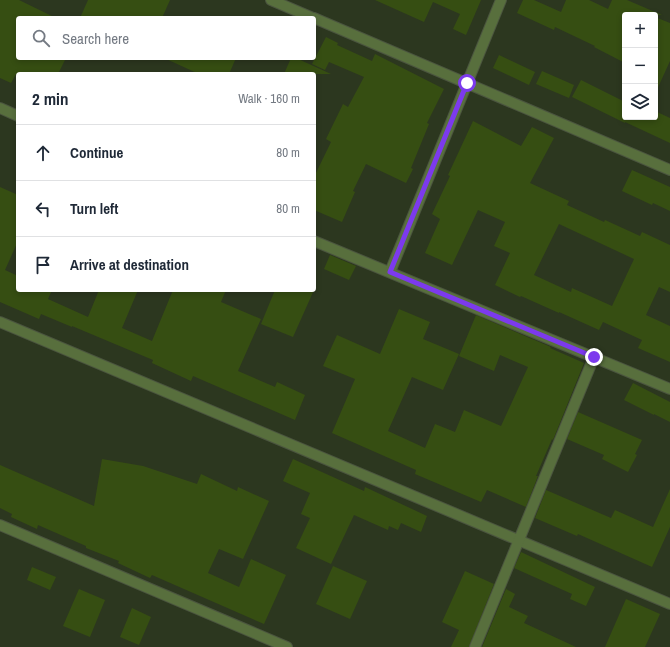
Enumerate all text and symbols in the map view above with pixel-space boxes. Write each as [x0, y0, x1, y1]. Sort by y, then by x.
map controls [622, 12, 658, 120]
button: + [622, 12, 658, 48]
search box [16, 16, 316, 60]
icon: search [30, 27, 52, 49]
text: Search here [62, 28, 129, 49]
button: − [622, 48, 658, 84]
route start [458, 74, 476, 92]
button: layers [622, 84, 658, 120]
text: 2 min [32, 87, 68, 110]
text: Walk · 160 m [238, 90, 300, 107]
icon: ahead [32, 142, 54, 164]
text: Continue [70, 142, 123, 163]
text: 80 m [276, 144, 300, 161]
icon: left [32, 198, 54, 220]
text: Turn left [70, 198, 118, 219]
text: 80 m [276, 200, 300, 217]
icon: arrive [32, 254, 54, 276]
text: Arrive at destination [70, 254, 189, 275]
route end [585, 348, 603, 366]

